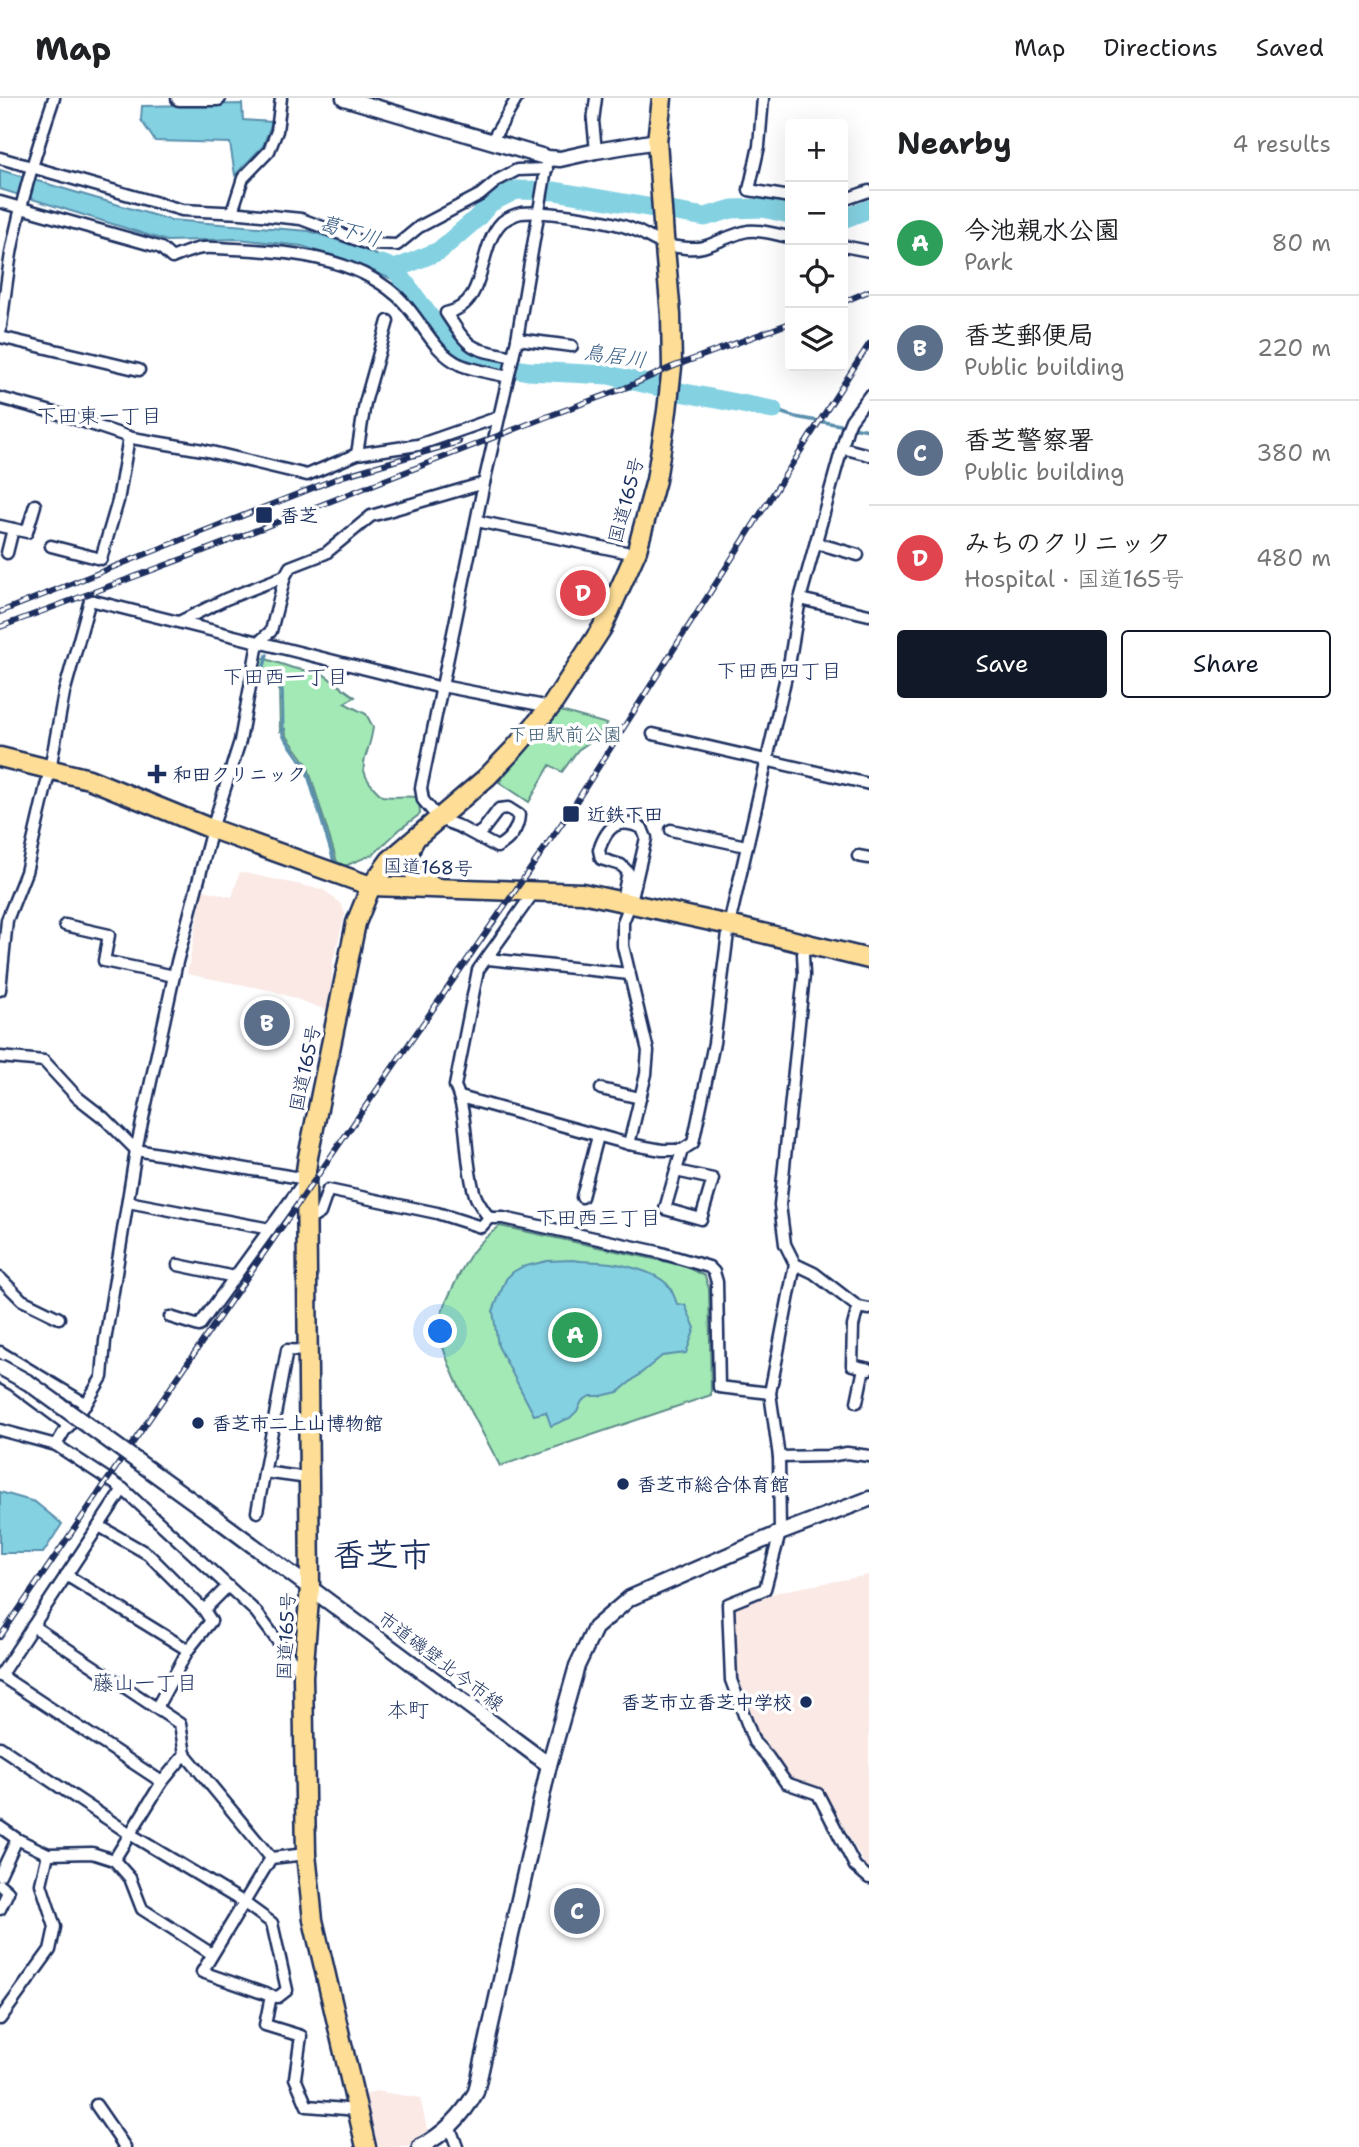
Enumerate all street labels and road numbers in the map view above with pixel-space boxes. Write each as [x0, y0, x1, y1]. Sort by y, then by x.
street label: 国道165号 [602, 454, 650, 546]
street label: 国道168号 [383, 853, 473, 881]
street label: 国道165号 [284, 1022, 326, 1114]
street label: 国道165号 [271, 1591, 301, 1681]
street label: 市道磯壁北今市線 [373, 1605, 509, 1717]

